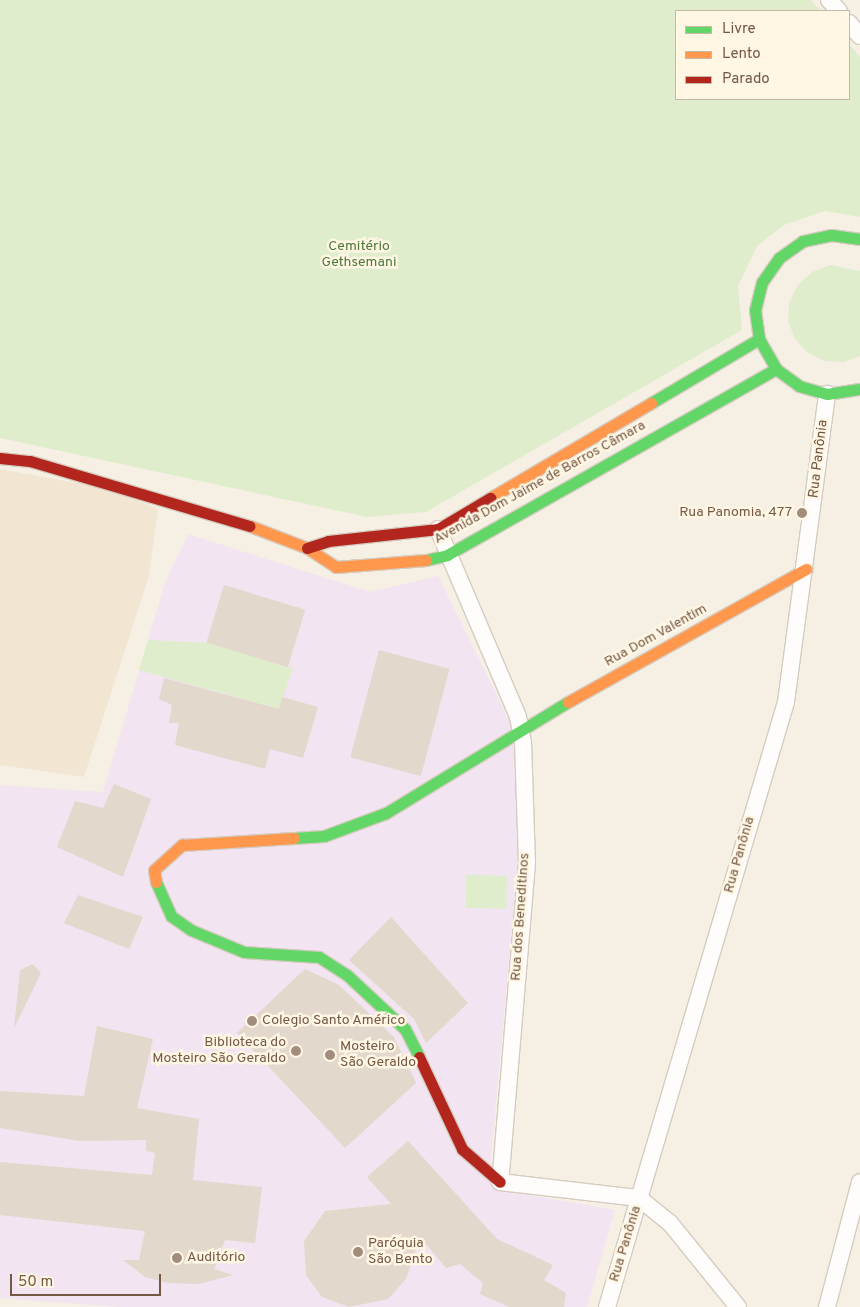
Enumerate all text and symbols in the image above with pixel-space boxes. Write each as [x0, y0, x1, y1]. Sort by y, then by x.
legend [675, 10, 850, 100]
text: Livre [722, 20, 756, 39]
text: Lento [722, 45, 761, 64]
text: Parado [722, 70, 770, 89]
park label: Cemitério Gethsemani [322, 239, 396, 272]
street label: Avenida Dom Jaime de Barros Câmara [431, 418, 649, 548]
street label: Rua Panônia [806, 419, 832, 499]
place label: Rua Panomia, 477 [679, 505, 792, 521]
marker: Rua Panomia, 477 [796, 507, 808, 519]
street label: Rua Dom Valentim [602, 601, 710, 671]
street label: Rua Panônia [721, 815, 759, 895]
street label: Rua dos Beneditinos [508, 852, 534, 982]
place label: Colegio Santo Américo [262, 1013, 406, 1029]
marker: Colegio Santo Américo [246, 1015, 258, 1027]
place label: Biblioteca do Mosteiro São Geraldo [152, 1035, 286, 1068]
place label: Mosteiro São Geraldo [340, 1039, 416, 1072]
marker: Biblioteca do Mosteiro São Geraldo [290, 1045, 302, 1057]
marker: Mosteiro São Geraldo [324, 1049, 336, 1061]
street label: Rua Panônia [606, 1204, 646, 1284]
place label: Paróquia São Bento [368, 1236, 432, 1268]
marker: Paróquia São Bento [352, 1246, 364, 1258]
place label: Auditório [187, 1250, 245, 1266]
marker: Auditório [171, 1252, 183, 1264]
scale bar [12, 1264, 164, 1296]
text: 50 m [18, 1273, 53, 1292]

